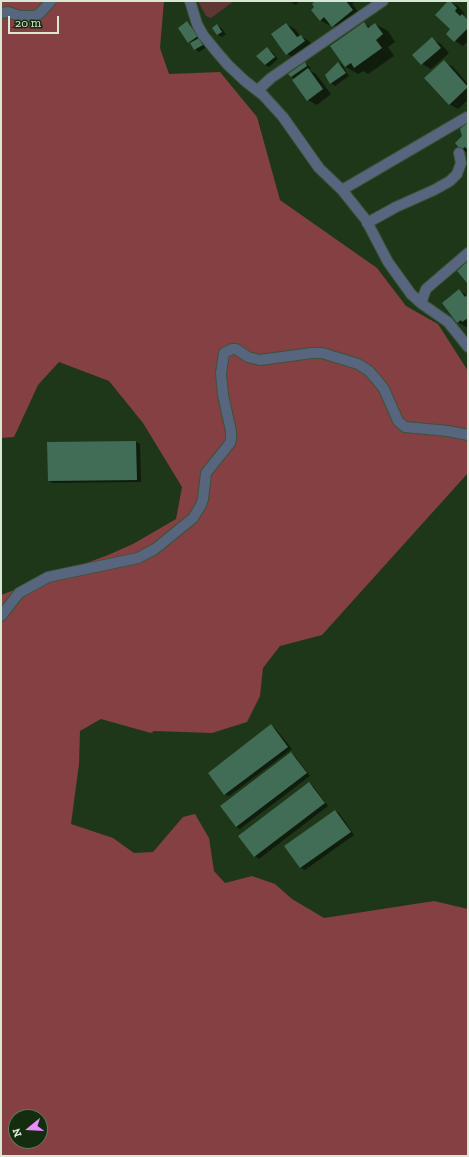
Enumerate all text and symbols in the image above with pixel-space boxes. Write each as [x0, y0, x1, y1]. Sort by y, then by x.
scale bar [10, 8, 61, 34]
text: 20 m [15, 16, 41, 30]
north arrow [8, 1109, 48, 1149]
text: N [10, 1127, 25, 1139]

